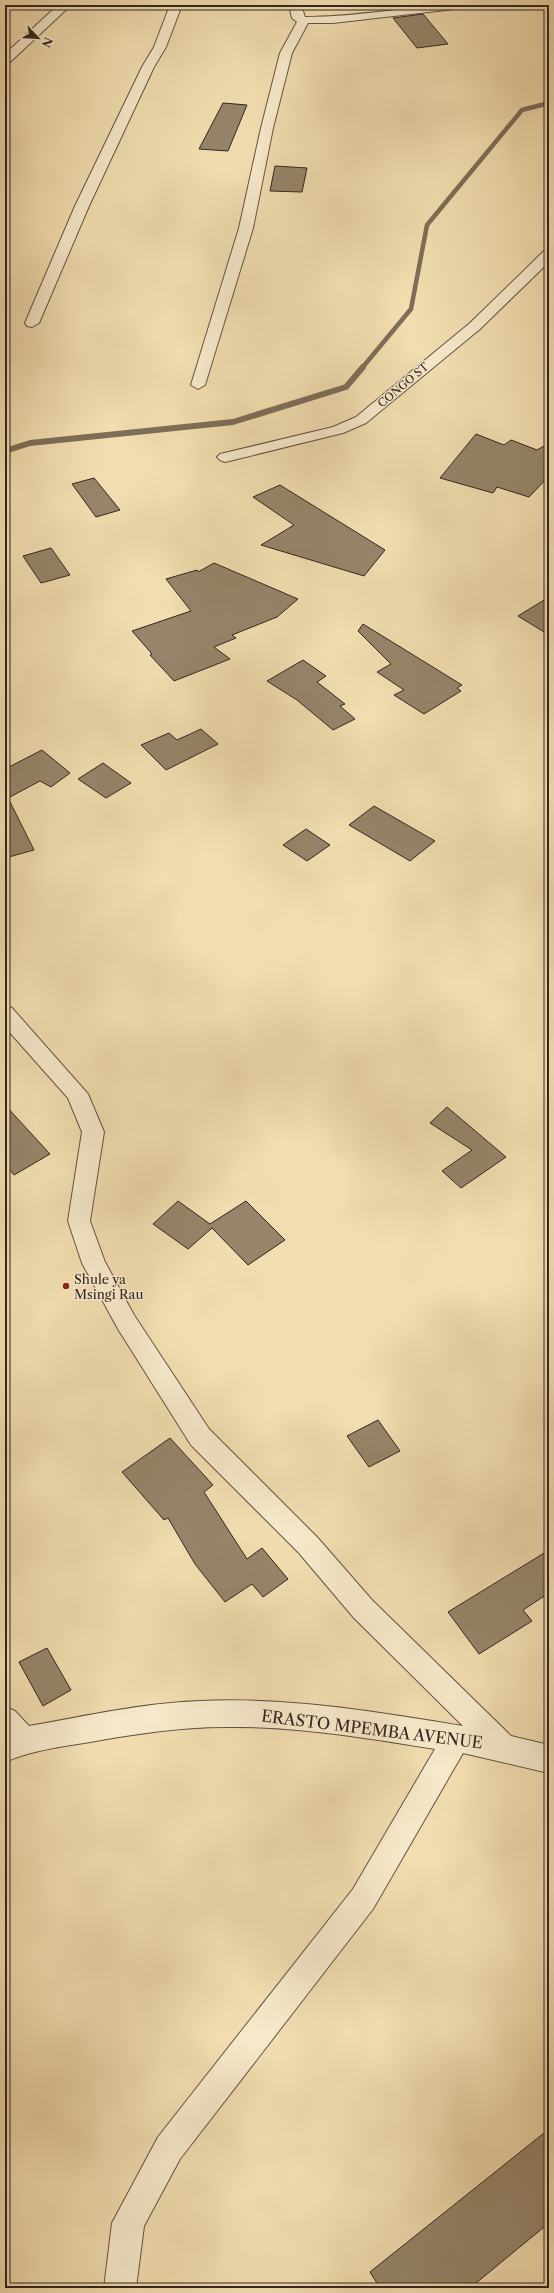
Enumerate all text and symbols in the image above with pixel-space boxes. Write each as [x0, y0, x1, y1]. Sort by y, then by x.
north arrow [18, 18, 58, 58]
text: N [39, 35, 55, 50]
street label: CONGO ST [375, 359, 432, 410]
place label: Shule ya Msingi Rau [74, 1271, 143, 1302]
marker: Shule ya Msingi Rau [61, 1281, 71, 1291]
street label: ERASTO MPEMBA AVENUE [260, 1705, 484, 1753]

